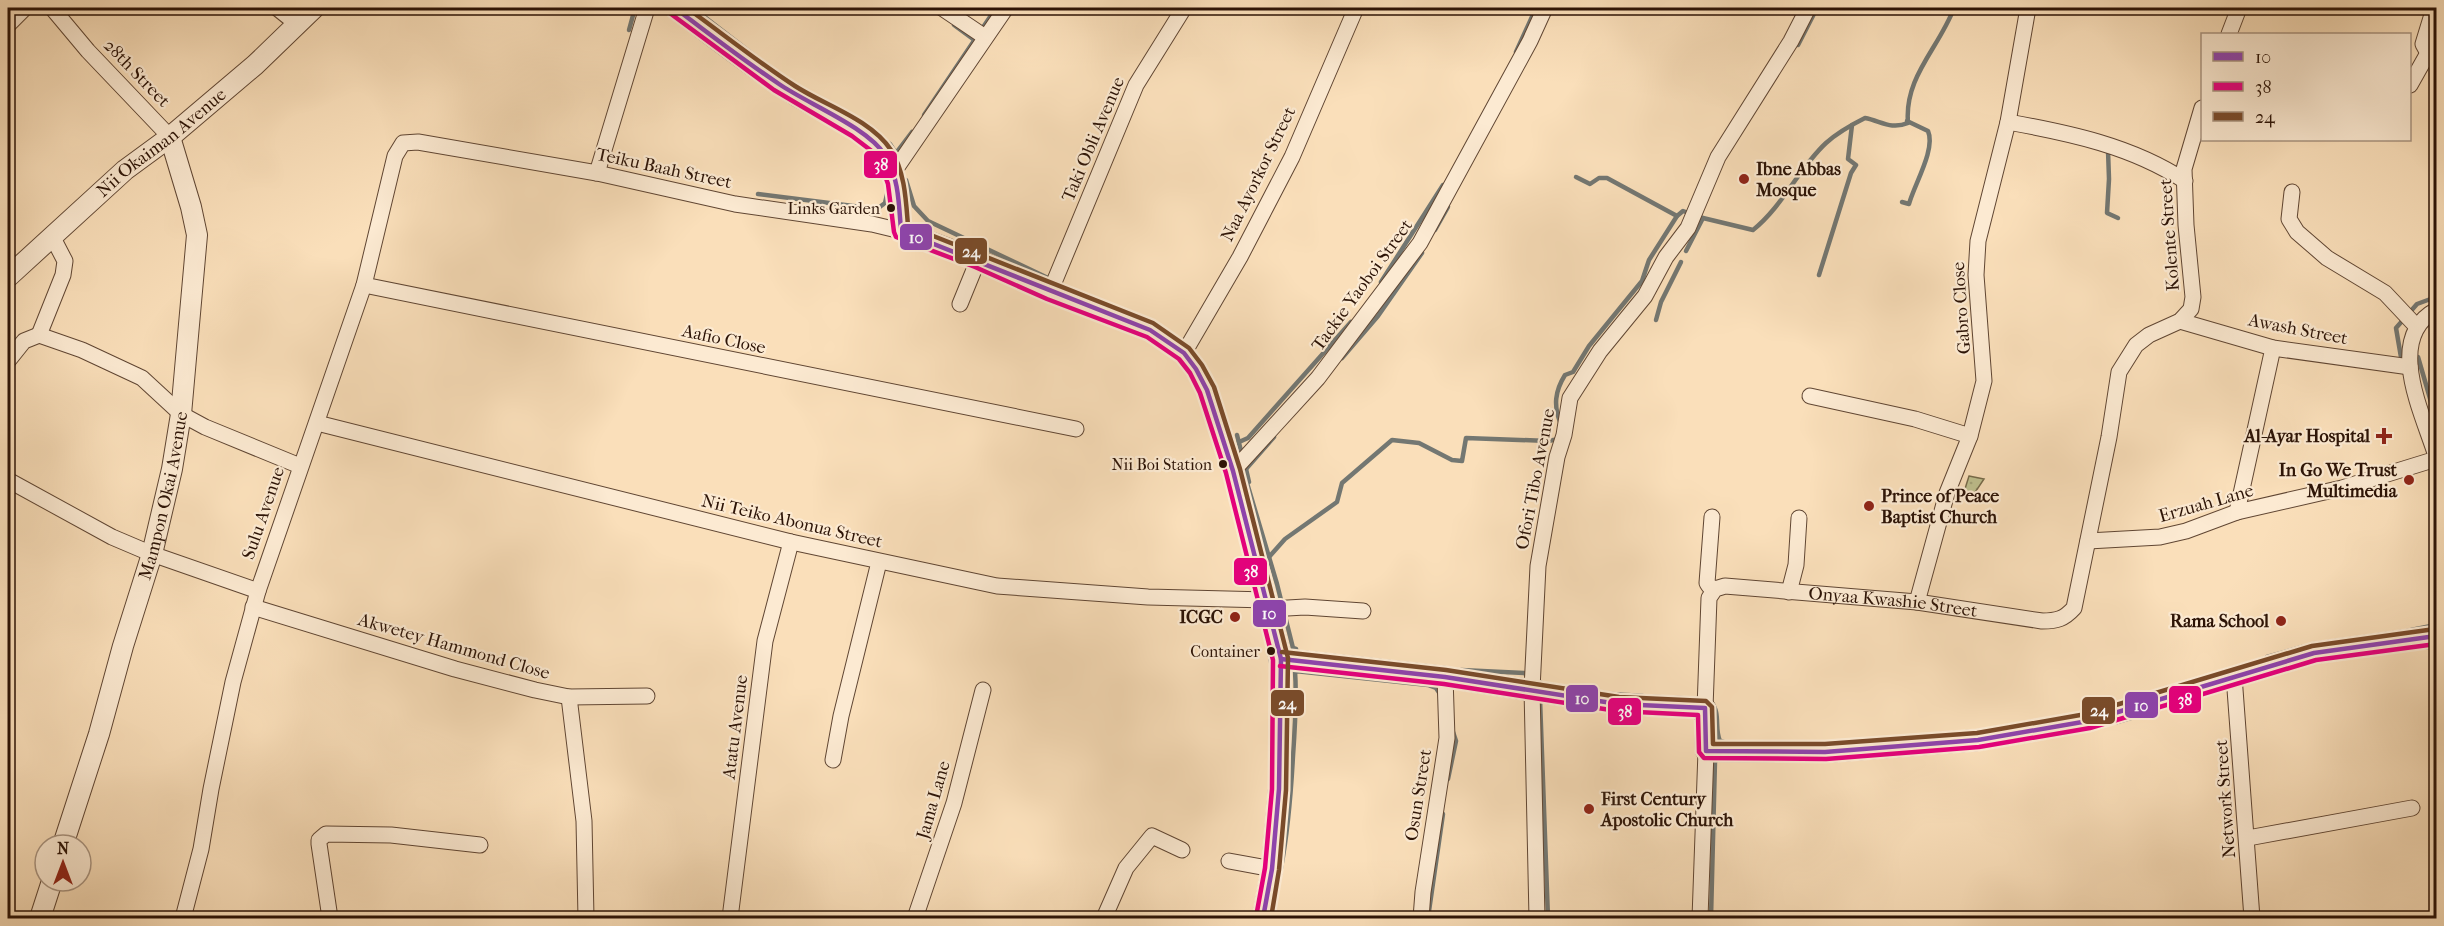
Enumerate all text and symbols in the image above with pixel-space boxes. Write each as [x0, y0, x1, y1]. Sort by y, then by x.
legend [2201, 33, 2411, 141]
street label: 28th Street [99, 35, 175, 112]
text: 10 [2255, 47, 2271, 68]
street label: Taki Obli Avenue [1058, 74, 1129, 205]
text: 38 [2255, 77, 2271, 98]
street label: Nii Okaiman Avenue [92, 84, 231, 202]
street label: Naa Ayorkor Street [1217, 103, 1300, 245]
text: 24 [2255, 107, 2275, 128]
street label: Teiku Baah Street [594, 144, 734, 193]
line badge: 38 [863, 150, 898, 179]
text: 38 [874, 155, 888, 175]
place label: Ibne Abbas Mosque [1755, 159, 1841, 201]
marker: Ibne Abbas Mosque [1737, 172, 1751, 186]
street label: Kolente Street [2155, 178, 2184, 292]
place label: Links Garden [788, 199, 881, 218]
marker: Links Garden [885, 202, 897, 214]
street label: Tackie Yaoboi Street [1308, 215, 1417, 355]
line badge: 10 [899, 223, 933, 251]
text: 10 [909, 228, 923, 247]
line badge: 24 [954, 237, 988, 265]
text: 24 [962, 242, 981, 262]
street label: Gabro Close [1948, 261, 1975, 355]
street label: Awash Street [2246, 309, 2350, 350]
street label: Aafio Close [679, 320, 768, 359]
street label: Ofori Tibo Avenue [1512, 407, 1559, 551]
street label: Mampon Okai Avenue [135, 410, 192, 582]
place label: Al-Ayar Hospital [2243, 426, 2371, 447]
marker: Al-Ayar Hospital [2375, 427, 2393, 445]
place label: Nii Boi Station [1112, 455, 1213, 474]
marker: Nii Boi Station [1217, 458, 1229, 470]
place label: In Go We Trust Multimedia [2279, 460, 2398, 502]
street label: Sulu Avenue [238, 464, 289, 562]
marker: In Go We Trust Multimedia [2402, 473, 2416, 487]
street label: Erzuah Lane [2156, 480, 2256, 527]
place label: Prince of Peace Baptist Church [1881, 486, 1999, 528]
street label: Nii Teiko Abonua Street [699, 490, 885, 553]
marker: Prince of Peace Baptist Church [1862, 499, 1876, 513]
line badge: 38 [1233, 557, 1268, 586]
text: 38 [1244, 562, 1258, 582]
street label: Onyaa Kwashie Street [1808, 583, 1979, 622]
line badge: 10 [1252, 599, 1287, 628]
text: 10 [1262, 604, 1276, 623]
place label: ICGC [1179, 607, 1223, 628]
street label: Akwetey Hammond Close [355, 609, 552, 684]
marker: ICGC [1228, 610, 1242, 624]
place label: Rama School [2170, 611, 2270, 632]
marker: Rama School [2274, 614, 2288, 628]
place label: Container [1190, 642, 1260, 661]
marker: Container [1265, 645, 1277, 657]
street label: Atatu Avenue [719, 674, 752, 781]
line badge: 10 [1565, 684, 1599, 713]
line badge: 38 [2168, 685, 2202, 714]
line badge: 24 [1270, 689, 1305, 717]
text: 10 [1575, 689, 1589, 708]
text: 38 [2178, 690, 2192, 710]
line badge: 10 [2124, 691, 2159, 719]
text: 24 [1278, 694, 1297, 714]
line badge: 24 [2081, 696, 2116, 725]
text: 10 [2134, 696, 2148, 715]
line badge: 38 [1607, 697, 1642, 726]
text: 24 [2090, 701, 2109, 721]
text: 38 [1618, 702, 1632, 722]
street label: Network Street [2211, 738, 2240, 859]
street label: Osun Street [1401, 747, 1436, 843]
street label: Jama Lane [912, 759, 955, 844]
place label: First Century Apostolic Church [1600, 789, 1734, 831]
marker: First Century Apostolic Church [1582, 802, 1596, 816]
north arrow [33, 833, 93, 893]
text: N [57, 839, 70, 858]

